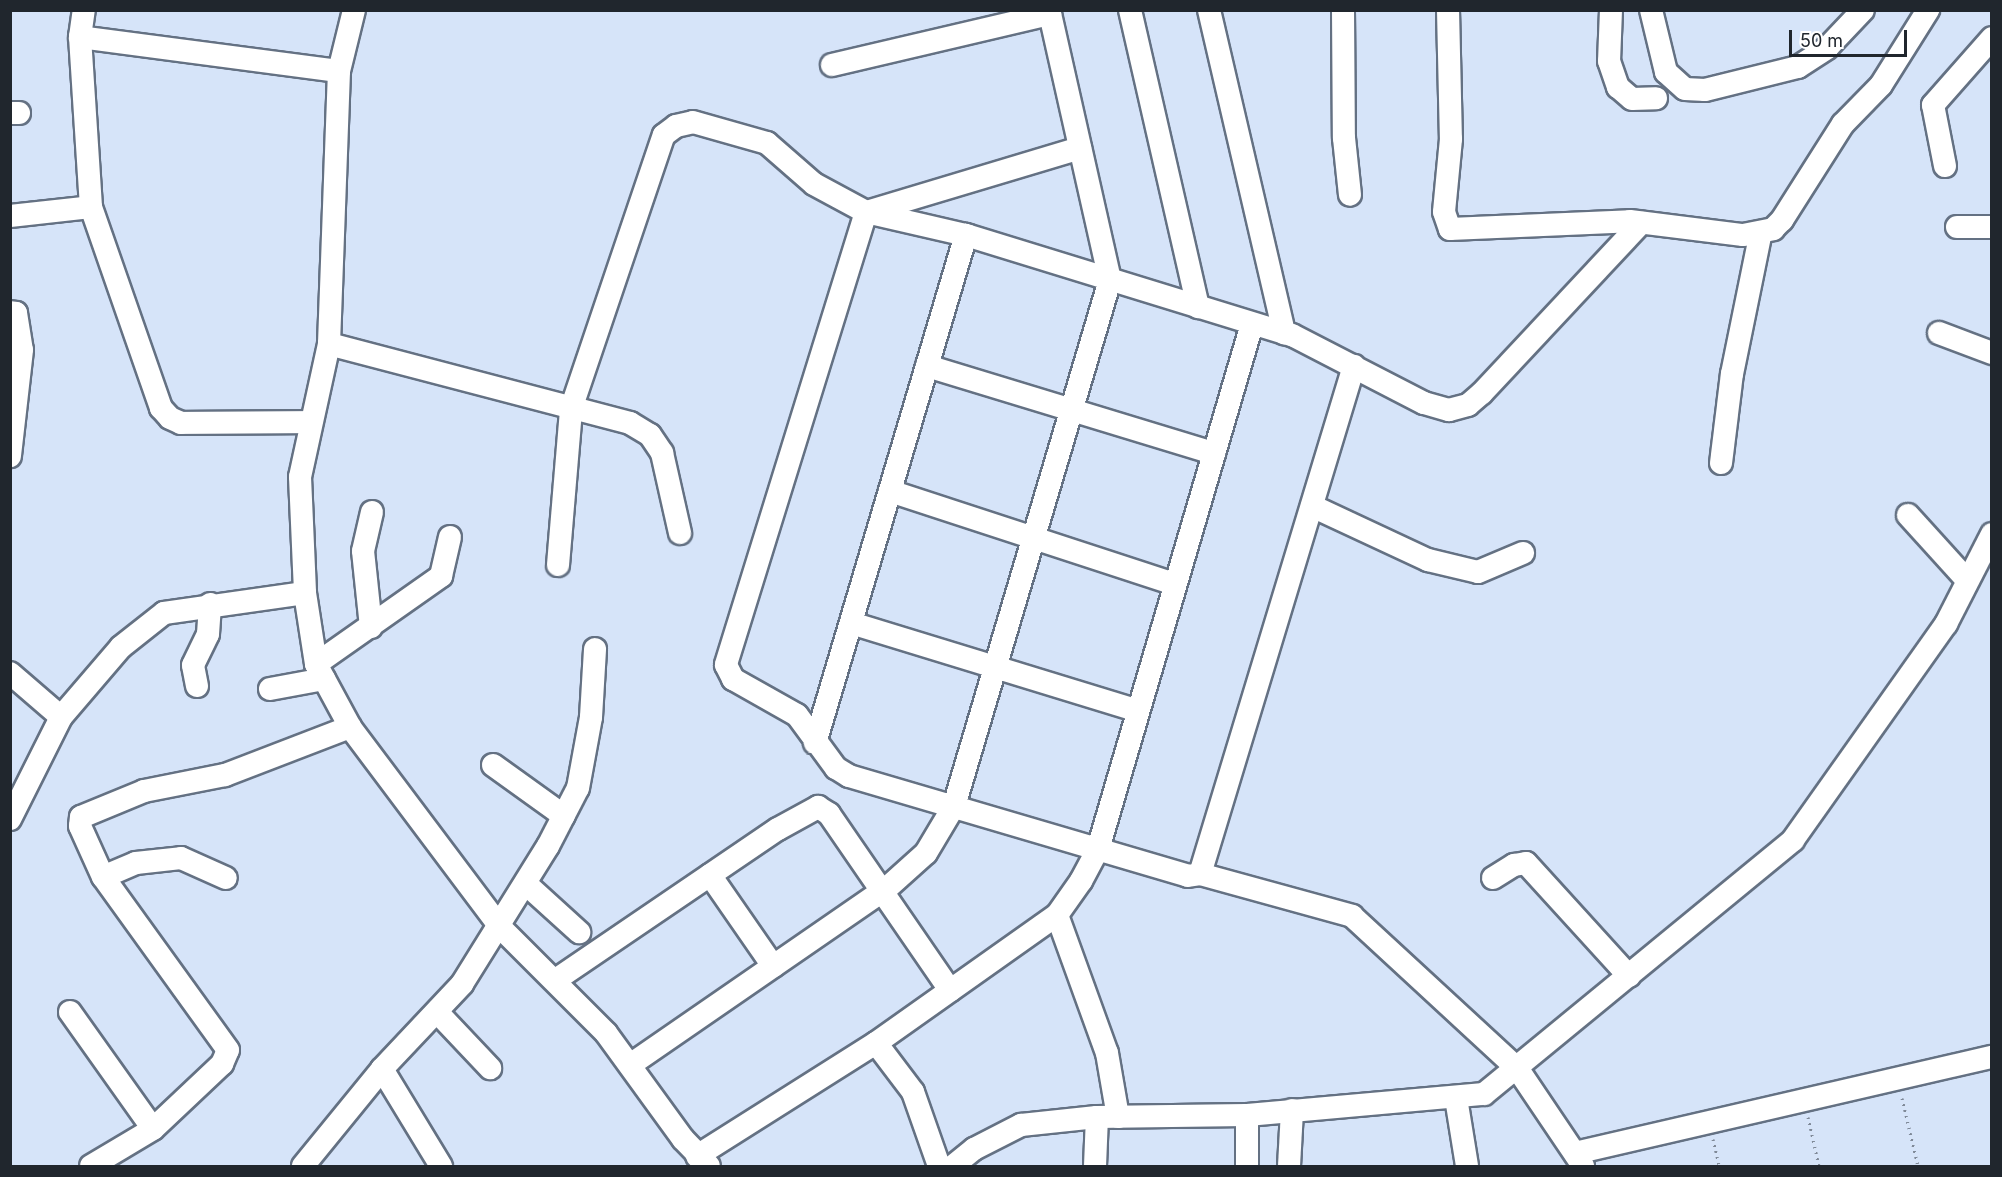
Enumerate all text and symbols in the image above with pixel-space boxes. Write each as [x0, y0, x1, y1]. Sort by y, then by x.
scale bar [1792, 18, 1910, 56]
text: 50 m [1800, 30, 1843, 51]

